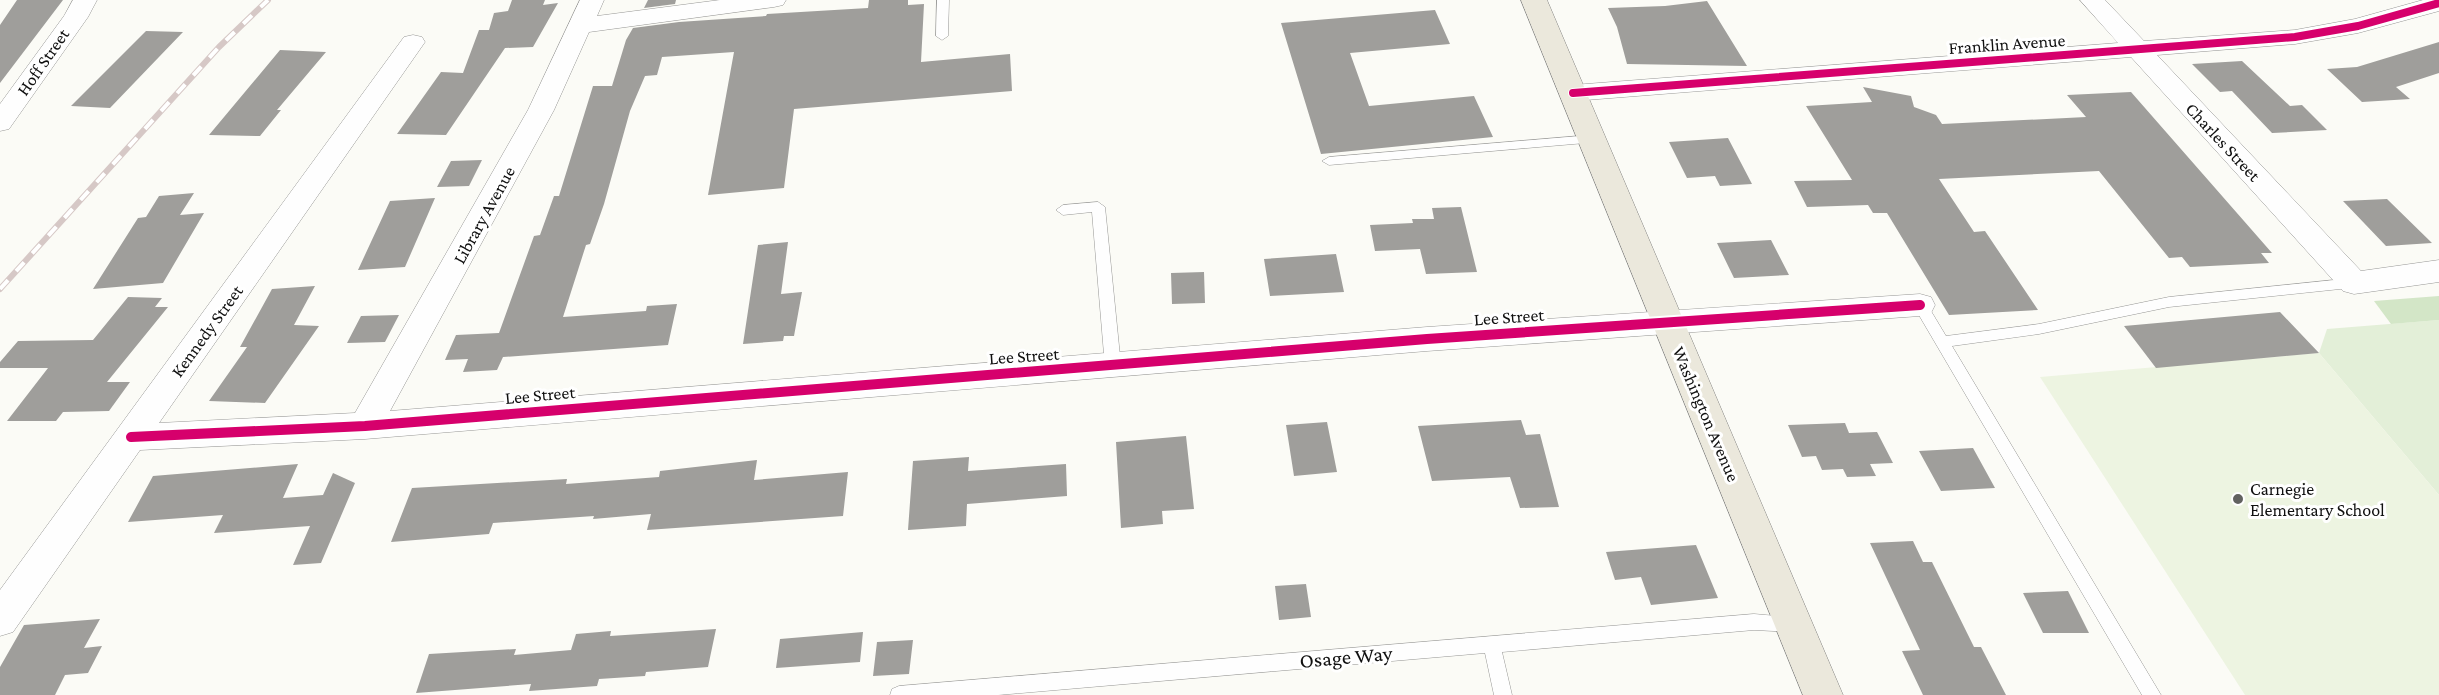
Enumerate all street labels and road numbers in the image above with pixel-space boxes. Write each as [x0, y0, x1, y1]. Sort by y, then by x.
street label: Hoff Street [13, 24, 74, 99]
street label: Franklin Avenue [1948, 30, 2066, 58]
street label: Charles Street [2182, 99, 2265, 186]
street label: Library Avenue [449, 163, 519, 267]
street label: Kennedy Street [167, 280, 248, 381]
street label: Lee Street [1473, 304, 1546, 329]
street label: Lee Street [988, 343, 1061, 368]
street label: Washington Avenue [1669, 343, 1744, 485]
street label: Lee Street [504, 382, 577, 408]
street label: Osage Way [1299, 641, 1394, 673]

